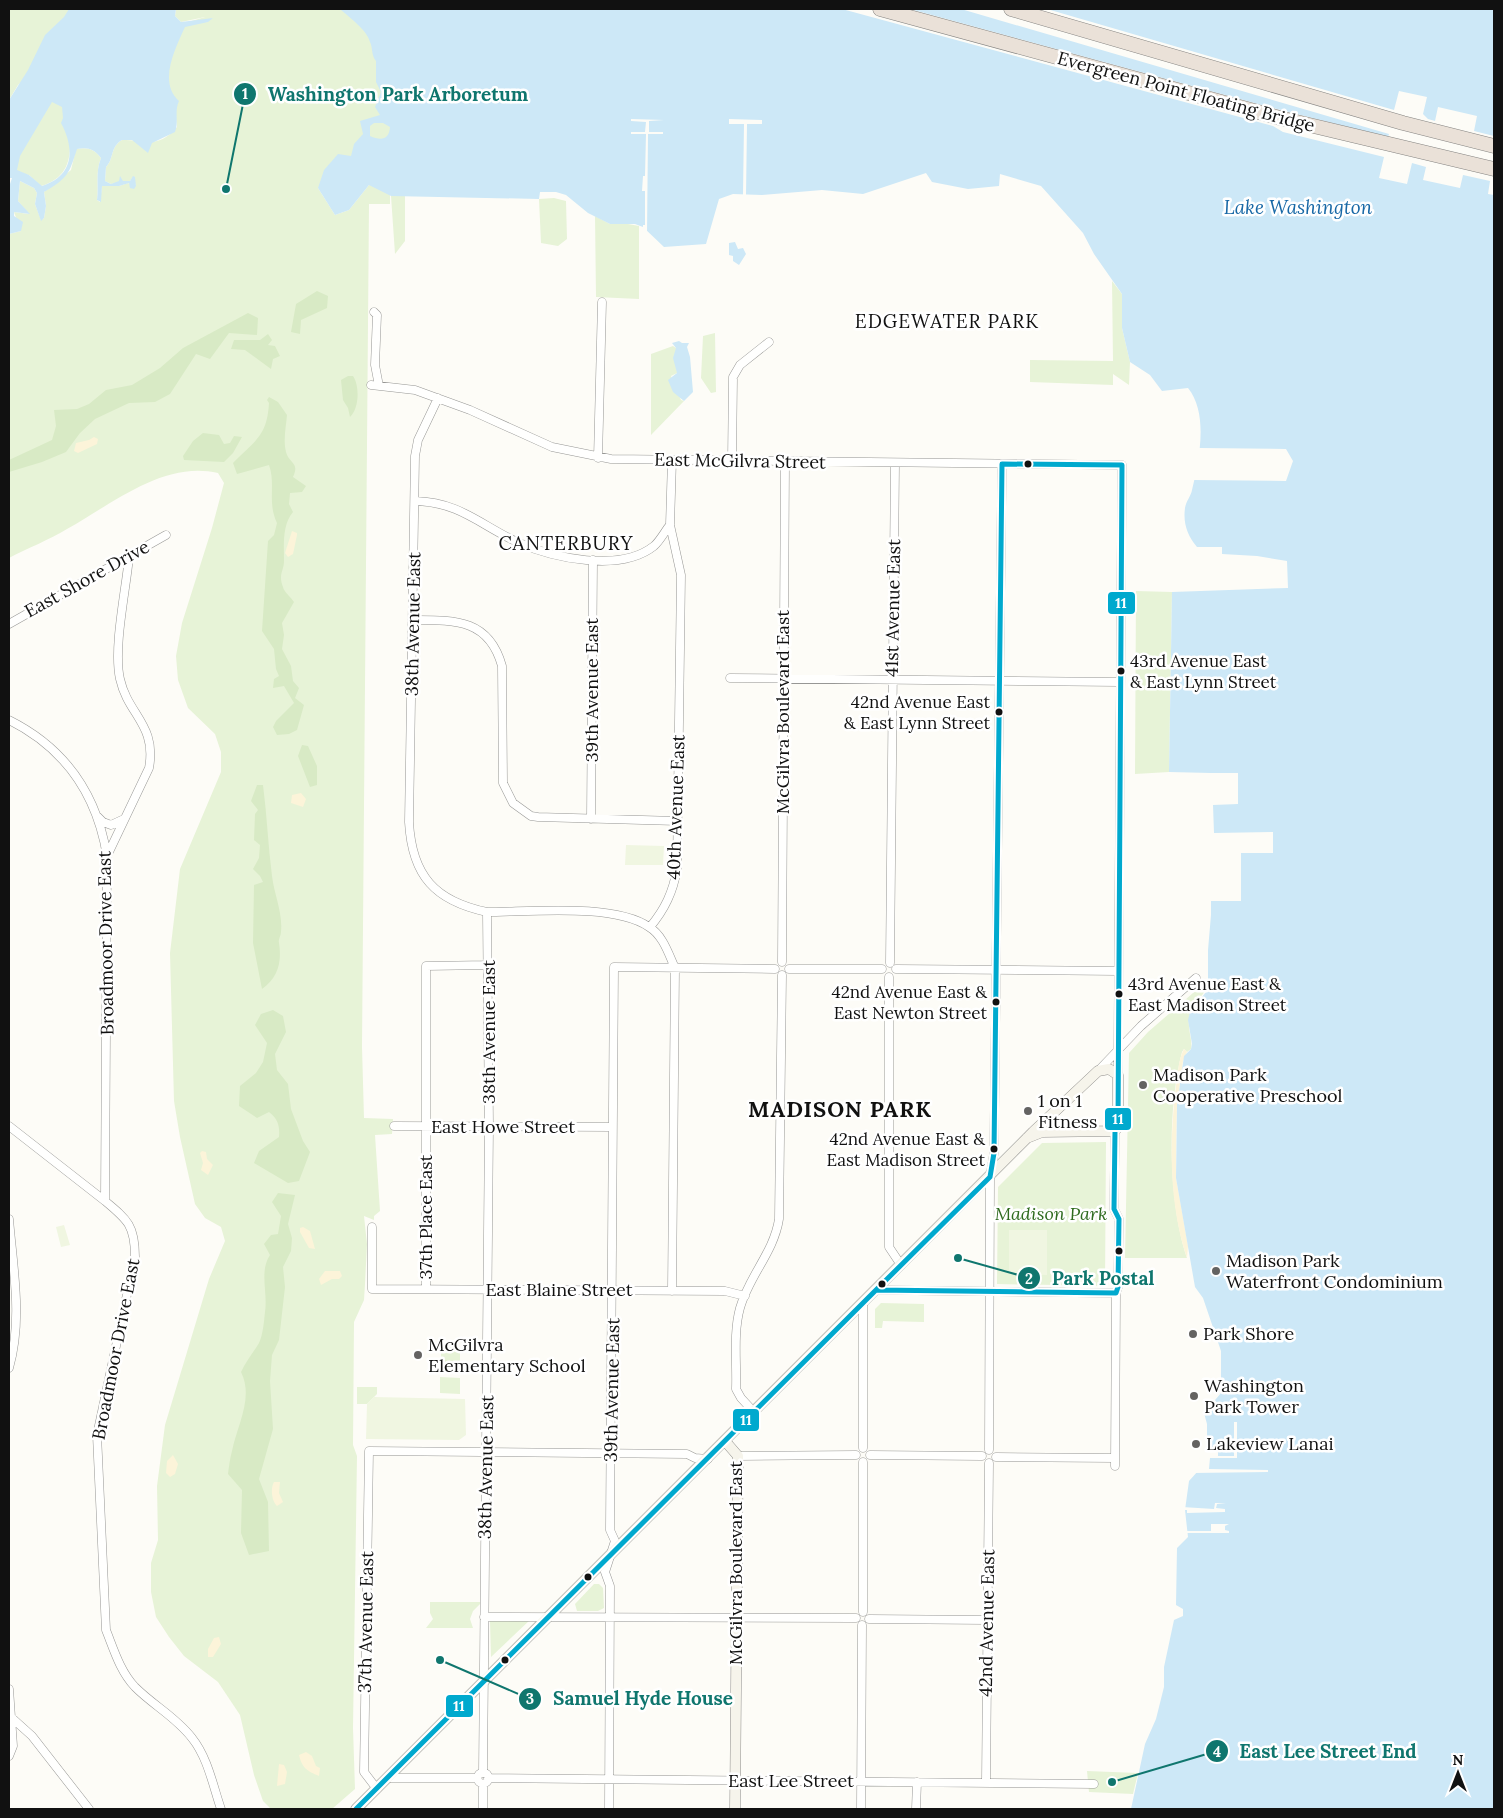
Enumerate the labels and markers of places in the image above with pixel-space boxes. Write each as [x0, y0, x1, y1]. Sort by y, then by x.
callout: Washington Park Arboretum [233, 77, 538, 111]
unlabelled marker [1023, 459, 1033, 469]
place label: 43rd Avenue East & East Lynn Street [1130, 650, 1277, 693]
marker: 43rd Avenue East & East Lynn Street [1116, 666, 1126, 676]
place label: 42nd Avenue East & East Lynn Street [844, 691, 990, 734]
marker: 42nd Avenue East & East Lynn Street [994, 707, 1004, 717]
place label: 43rd Avenue East & East Madison Street [1128, 973, 1287, 1016]
place label: 42nd Avenue East & East Newton Street [831, 981, 987, 1024]
marker: 43rd Avenue East & East Madison Street [1114, 989, 1124, 999]
marker: 42nd Avenue East & East Newton Street [991, 997, 1001, 1007]
place label: Madison Park Cooperative Preschool [1153, 1063, 1343, 1107]
marker: Madison Park Cooperative Preschool [1137, 1079, 1149, 1091]
place label: 1 on 1 Fitness [1038, 1089, 1097, 1133]
marker: 1 on 1 Fitness [1022, 1105, 1034, 1117]
place label: 42nd Avenue East & East Madison Street [827, 1128, 985, 1171]
marker: 42nd Avenue East & East Madison Street [989, 1144, 999, 1154]
unlabelled marker [1114, 1246, 1124, 1256]
place label: Madison Park Waterfront Condominium [1226, 1249, 1443, 1293]
callout: Park Postal [1016, 1261, 1164, 1295]
marker: Madison Park Waterfront Condominium [1210, 1265, 1222, 1277]
unlabelled marker [877, 1279, 887, 1289]
place label: Park Shore [1203, 1322, 1294, 1345]
marker: Park Shore [1187, 1328, 1199, 1340]
place label: McGilvra Elementary School [428, 1333, 586, 1377]
marker: McGilvra Elementary School [412, 1349, 424, 1361]
place label: Washington Park Tower [1204, 1374, 1304, 1418]
marker: Washington Park Tower [1188, 1390, 1200, 1402]
place label: Lakeview Lanai [1206, 1432, 1334, 1455]
marker: Lakeview Lanai [1190, 1438, 1202, 1450]
unlabelled marker [583, 1572, 593, 1582]
unlabelled marker [500, 1655, 510, 1665]
callout: Samuel Hyde House [518, 1682, 743, 1716]
callout: East Lee Street End [1204, 1734, 1427, 1768]

